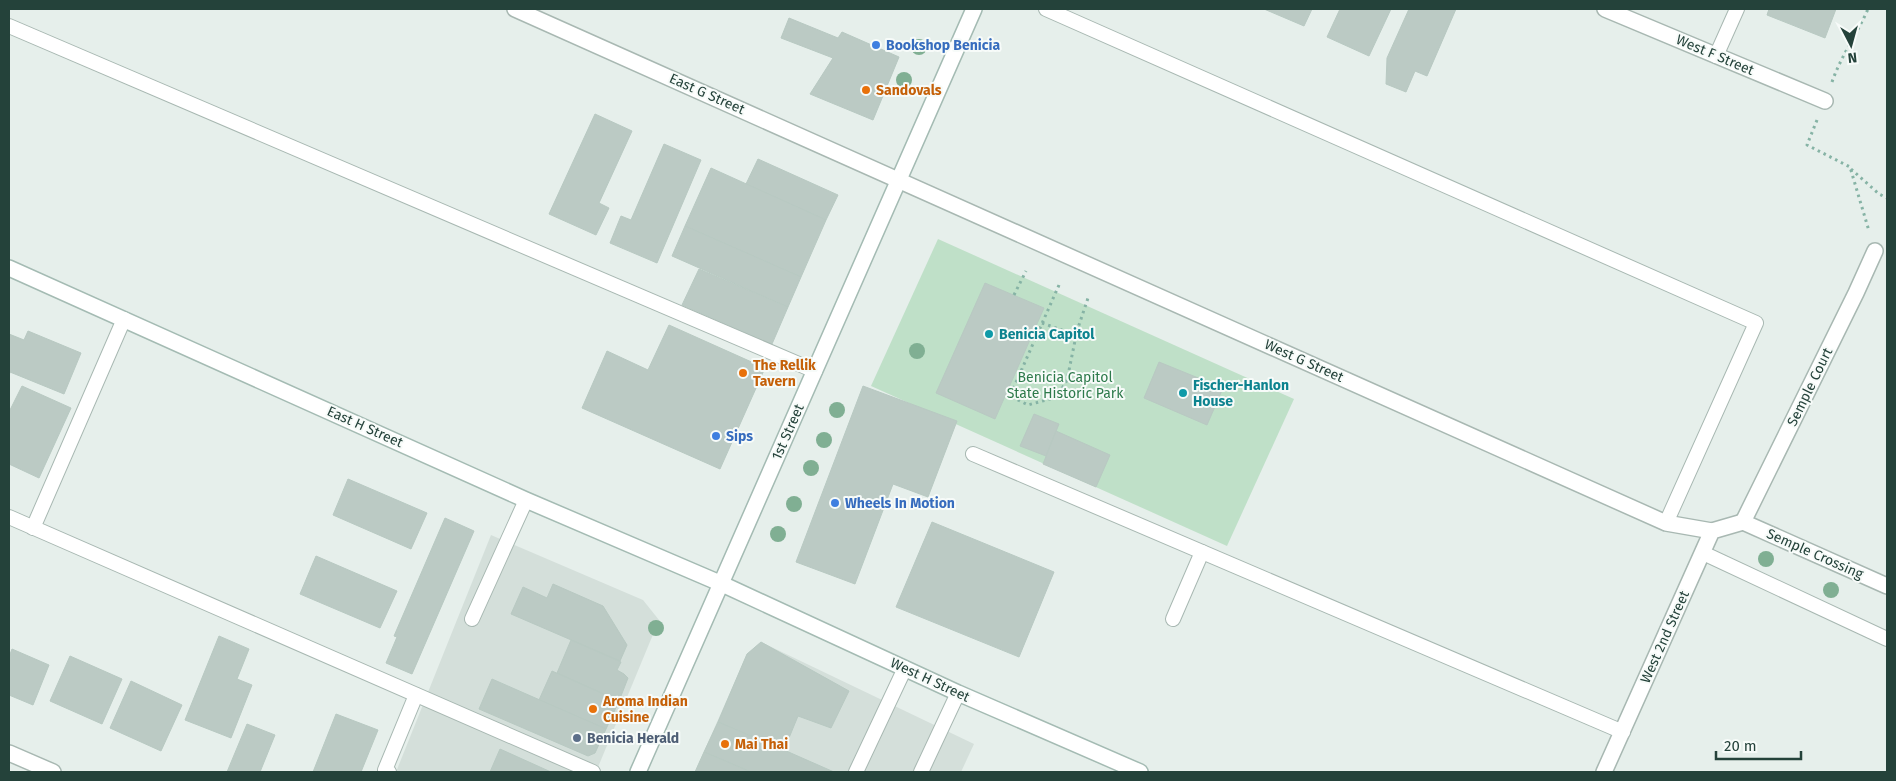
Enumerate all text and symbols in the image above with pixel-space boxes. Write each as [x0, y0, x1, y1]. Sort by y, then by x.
north arrow [1826, 20, 1876, 70]
street label: West F Street [1674, 31, 1757, 79]
place label: Bookshop Benicia [886, 37, 1000, 54]
marker: Bookshop Benicia [870, 39, 882, 51]
text: N [1847, 48, 1858, 66]
street label: East G Street [667, 70, 748, 119]
place label: Sandovals [876, 82, 942, 99]
marker: Sandovals [860, 84, 872, 96]
place label: Benicia Capitol [999, 326, 1095, 343]
marker: Benicia Capitol [983, 328, 995, 340]
street label: West G Street [1262, 336, 1347, 386]
street label: Semple Court [1784, 344, 1837, 429]
place label: The Rellik Tavern [753, 357, 816, 390]
marker: The Rellik Tavern [737, 367, 749, 379]
park label: Benicia Capitol State Historic Park [1007, 369, 1124, 402]
place label: Fischer-Hanlon House [1193, 377, 1289, 410]
marker: Fischer-Hanlon House [1177, 387, 1189, 399]
street label: 1st Street [768, 401, 808, 463]
street label: East H Street [324, 403, 406, 452]
place label: Sips [726, 428, 753, 445]
marker: Sips [710, 430, 722, 442]
place label: Wheels In Motion [845, 495, 955, 512]
marker: Wheels In Motion [829, 497, 841, 509]
street label: Semple Crossing [1764, 525, 1867, 583]
street label: West 2nd Street [1637, 587, 1693, 686]
street label: West H Street [888, 654, 973, 706]
place label: Aroma Indian Cuisine [602, 693, 688, 726]
marker: Aroma Indian Cuisine [587, 703, 599, 715]
scale bar [1716, 728, 1801, 760]
place label: Benicia Herald [587, 730, 679, 747]
marker: Benicia Herald [571, 732, 583, 744]
place label: Mai Thai [735, 736, 788, 753]
text: 20 m [1724, 737, 1757, 755]
marker: Mai Thai [719, 738, 731, 750]

